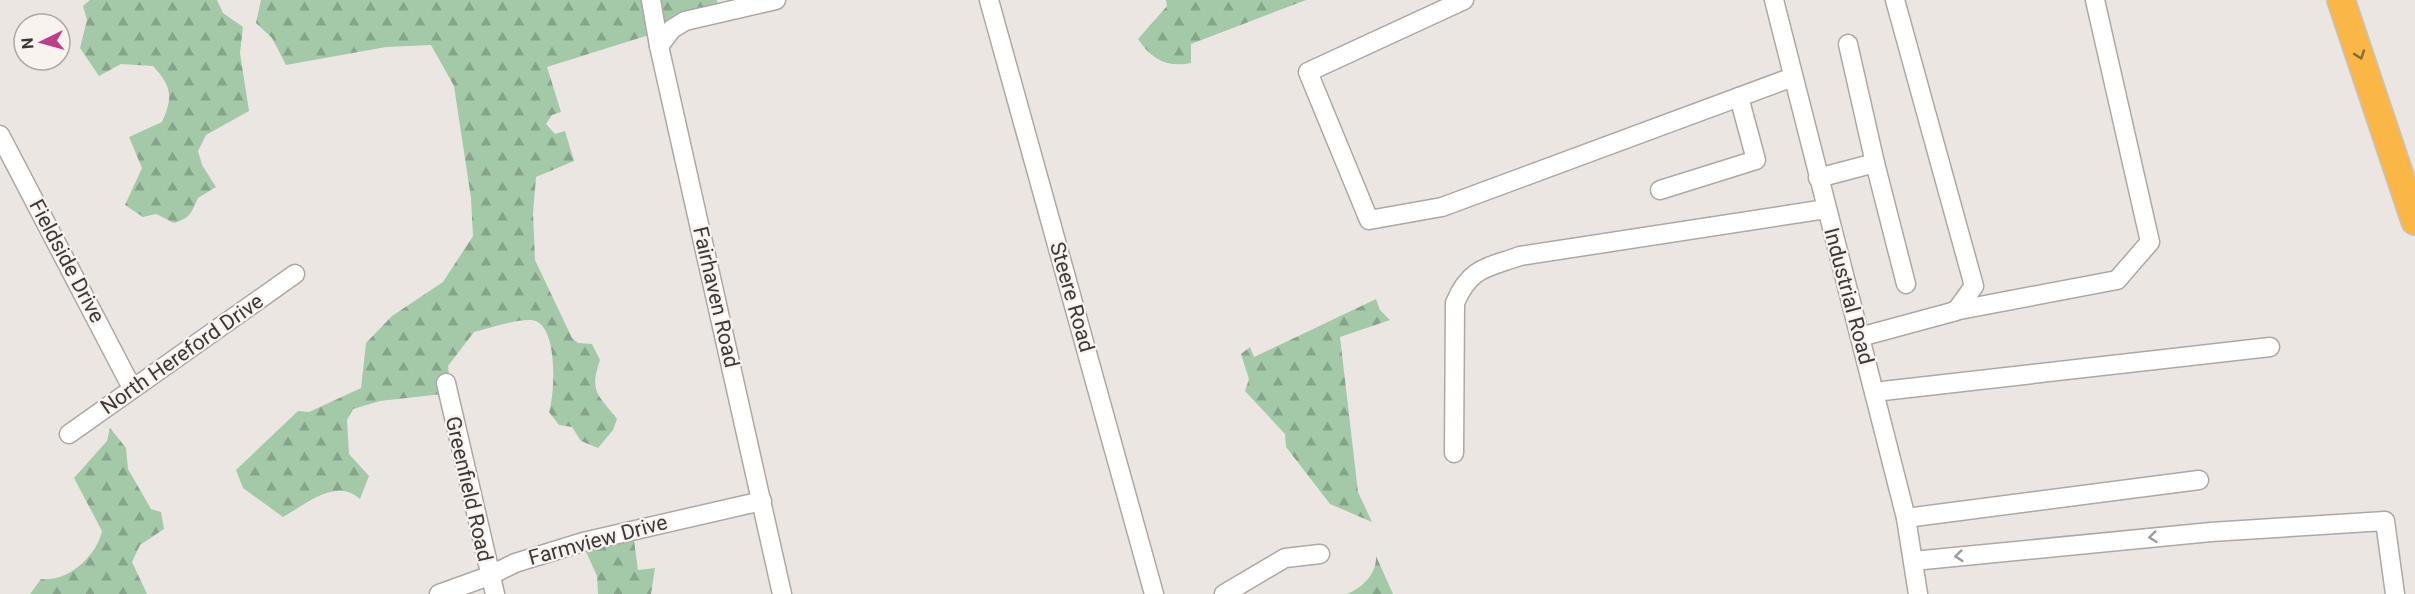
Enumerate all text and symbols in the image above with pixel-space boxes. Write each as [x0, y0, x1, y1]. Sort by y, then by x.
north arrow [12, 12, 72, 72]
text: N [18, 37, 38, 50]
one-way arrow [2353, 49, 2365, 60]
street label: Fieldside Drive [24, 195, 110, 327]
street label: Fairhaven Road [688, 224, 744, 370]
street label: Industrial Road [1819, 225, 1879, 367]
street label: Steere Road [1045, 239, 1099, 355]
street label: North Hereford Drive [96, 289, 268, 419]
street label: Greenfield Road [441, 414, 497, 564]
street label: Farmview Drive [526, 510, 670, 570]
one-way arrow [2148, 530, 2157, 543]
one-way arrow [1954, 549, 1963, 562]

